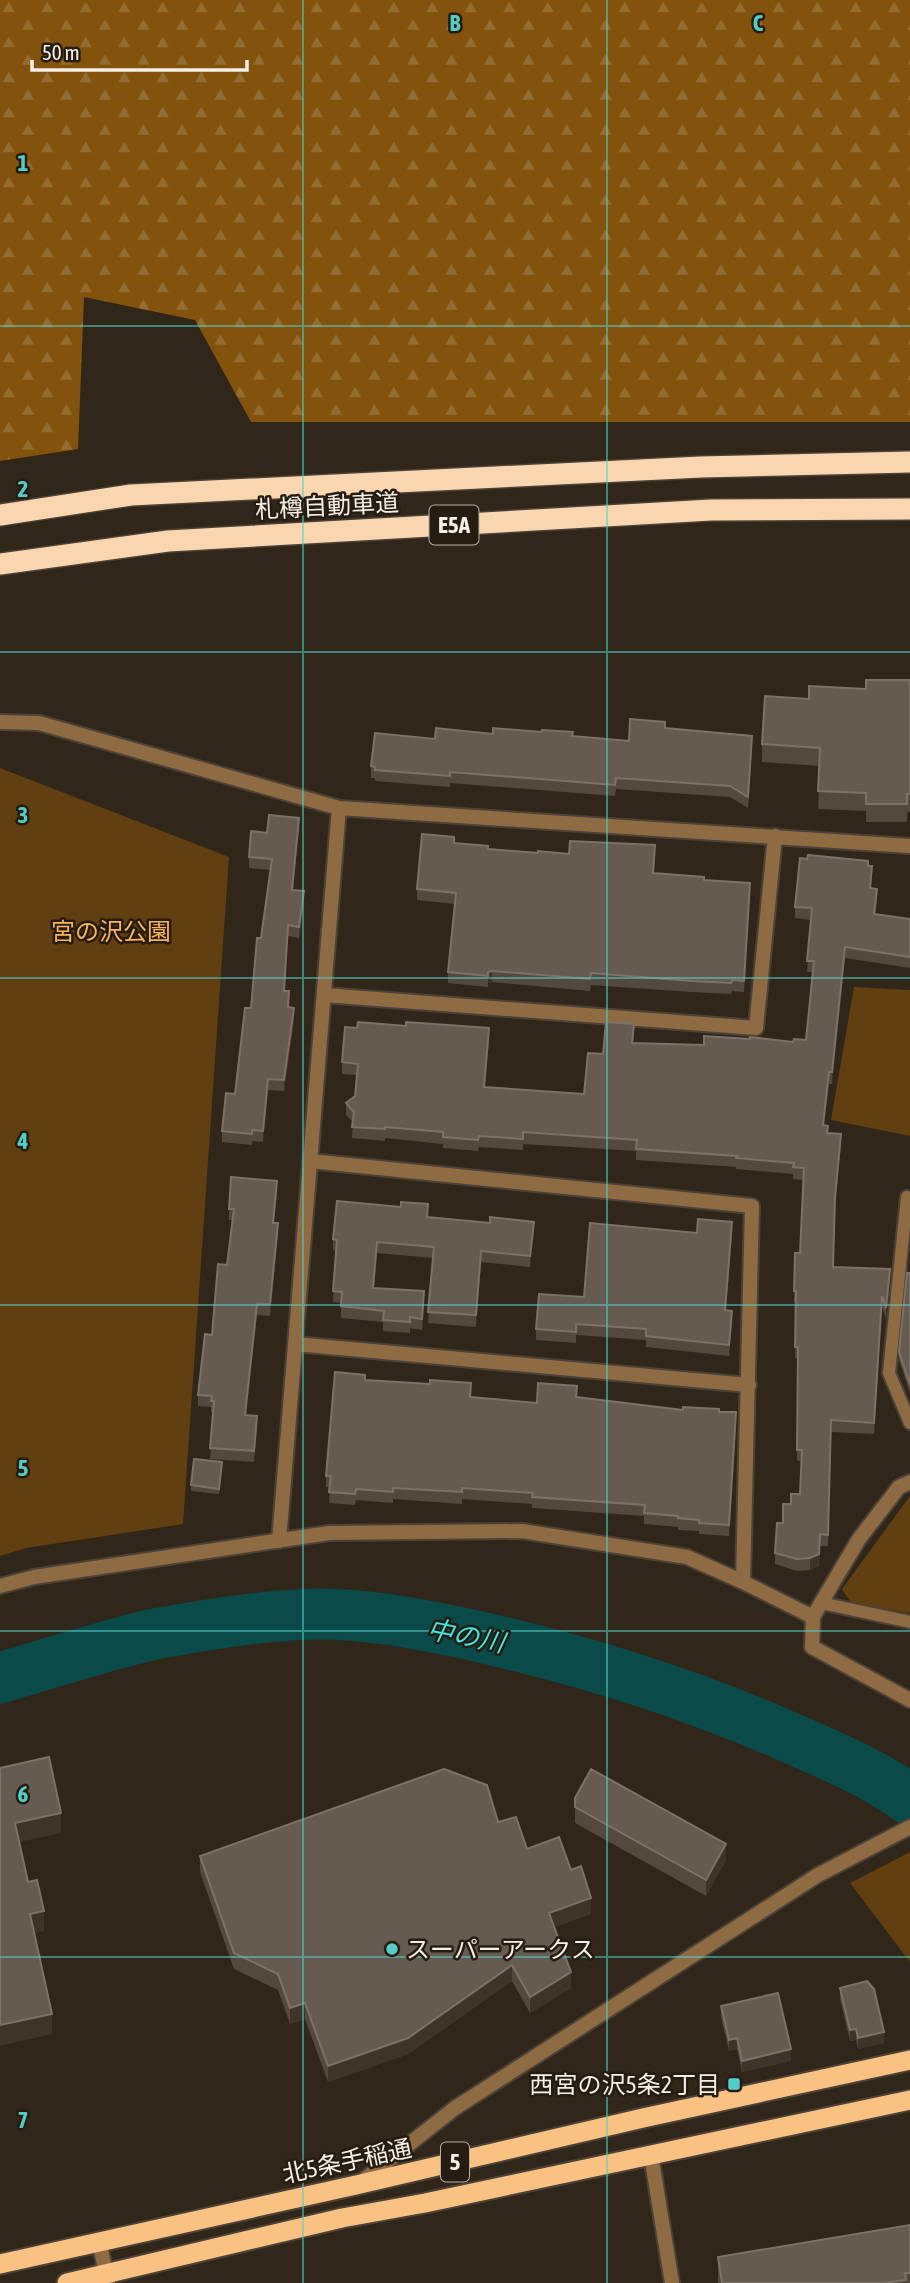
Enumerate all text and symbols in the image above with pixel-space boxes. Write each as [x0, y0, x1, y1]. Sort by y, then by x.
text: B [450, 10, 461, 36]
text: C [753, 10, 764, 36]
scale bar [32, 28, 247, 72]
text: 50 m [42, 40, 80, 64]
text: 1 [18, 150, 29, 176]
text: 2 [18, 476, 28, 502]
street label: 札樽自動車道 [254, 489, 400, 523]
road number: E5A [430, 505, 478, 544]
text: 3 [18, 802, 28, 828]
park label: 宮の沢公園 [51, 918, 171, 945]
text: 4 [17, 1128, 29, 1154]
text: 5 [18, 1455, 29, 1481]
water label: 中の川 [425, 1614, 510, 1659]
text: 6 [18, 1781, 29, 1807]
place label: スーパーアークス [406, 1936, 595, 1963]
marker: スーパーアークス [384, 1941, 400, 1957]
place label: 西宮の沢5条2丁目 [529, 2071, 720, 2098]
marker: 西宮の沢5条2丁目 [726, 2076, 742, 2092]
text: 7 [18, 2107, 28, 2133]
street label: 北5条手稲通 [280, 2134, 414, 2188]
road number: 5 [441, 2142, 469, 2182]

